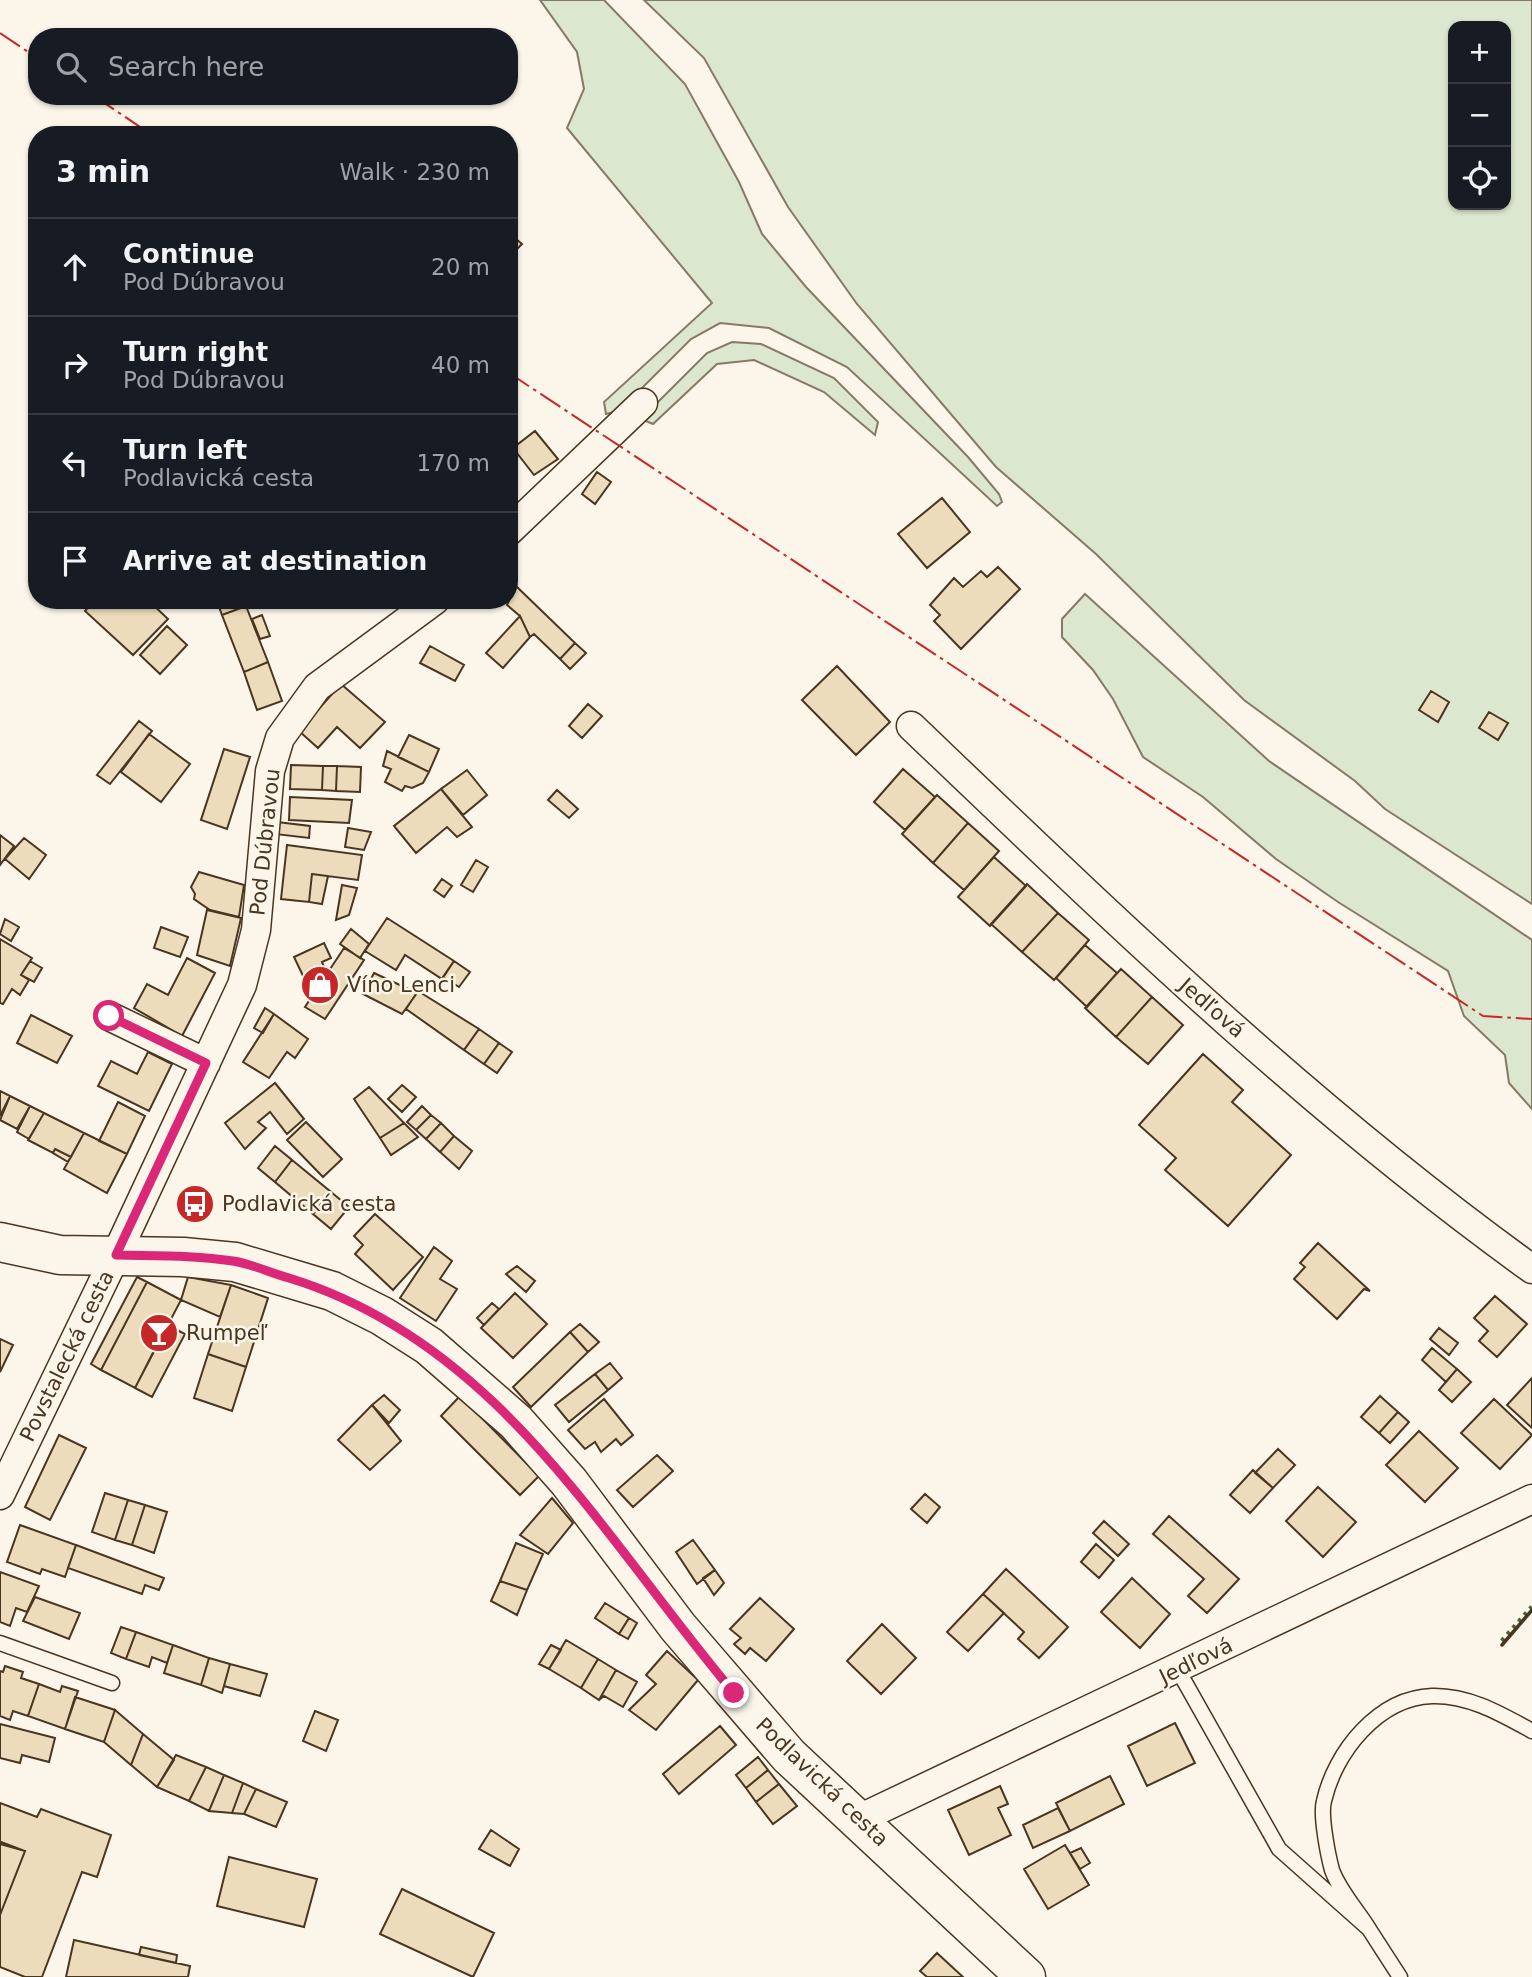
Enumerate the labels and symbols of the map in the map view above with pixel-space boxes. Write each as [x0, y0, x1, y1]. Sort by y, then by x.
street label: Pod Dúbravou [245, 767, 285, 917]
shop icon: Víno Lenci [299, 964, 341, 1006]
street label: Jedľová [1173, 972, 1249, 1043]
place label: Víno Lenci [347, 973, 455, 997]
route start [93, 1000, 124, 1031]
bus stop icon: Podlavická cesta [174, 1183, 216, 1225]
place label: Podlavická cesta [222, 1192, 396, 1216]
street label: Povstalecká cesta [15, 1267, 119, 1445]
bar icon: Rumpeľ [138, 1312, 180, 1354]
place label: Rumpeľ [186, 1321, 268, 1345]
street label: Jedľová [1154, 1633, 1237, 1690]
route end [718, 1677, 749, 1708]
street label: Podlavická cesta [751, 1713, 893, 1851]

